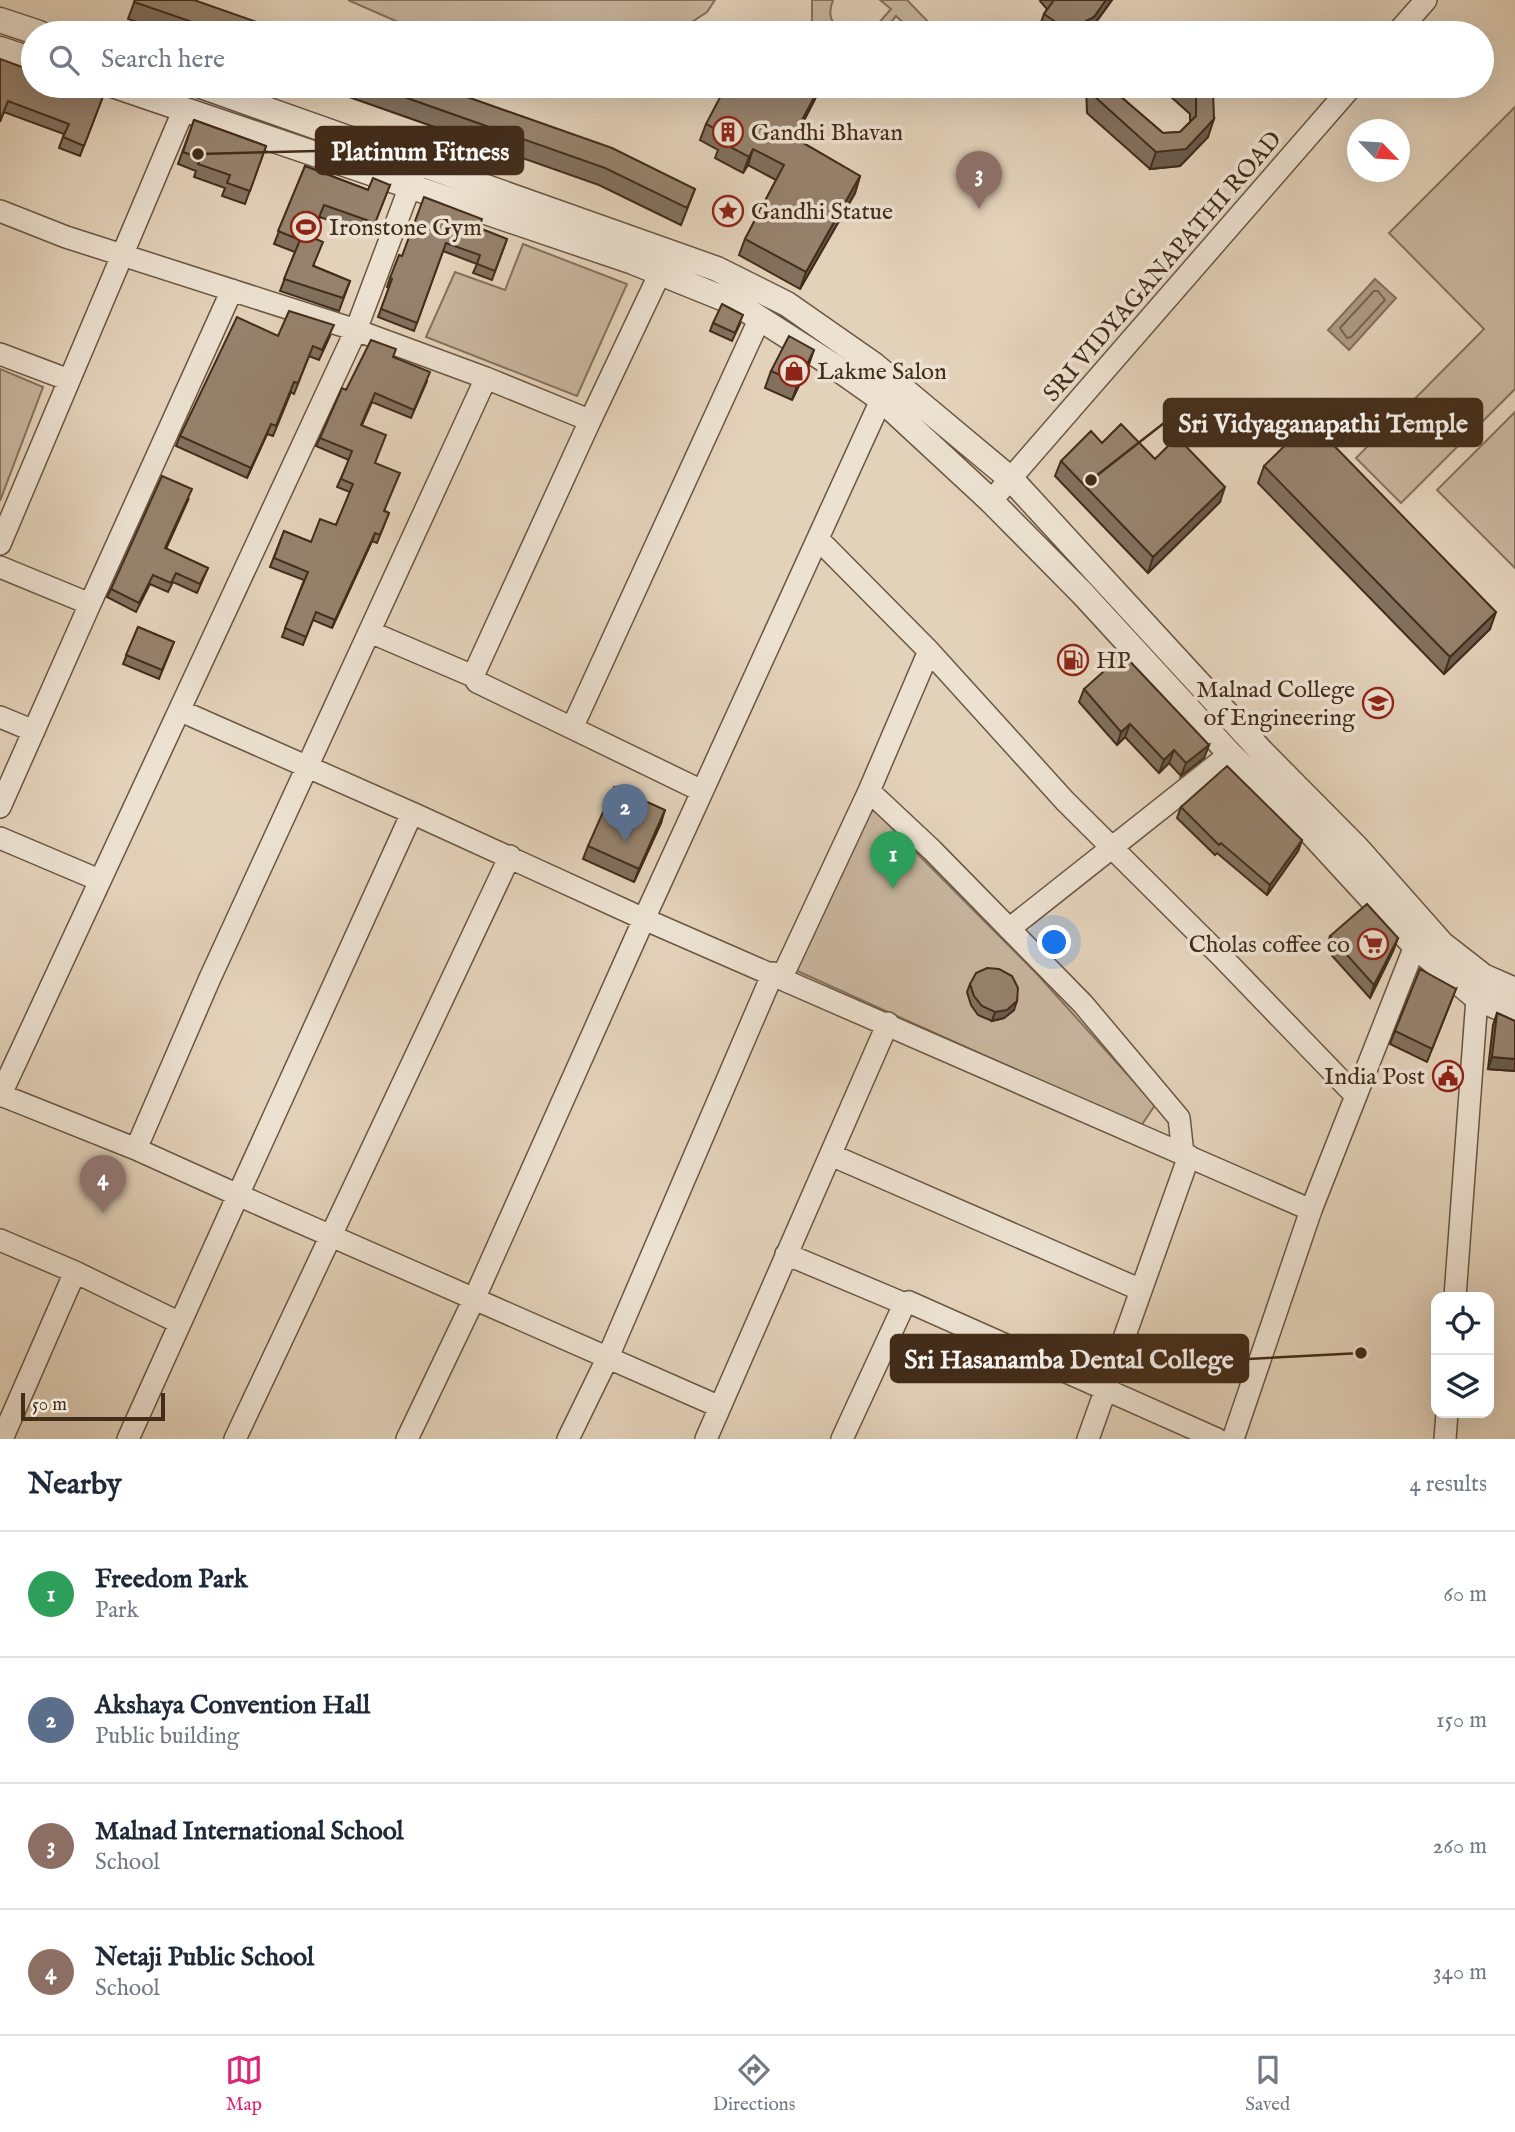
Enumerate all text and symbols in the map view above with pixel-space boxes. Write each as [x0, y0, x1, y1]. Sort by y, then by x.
search box [21, 21, 1494, 98]
icon: search [45, 41, 83, 79]
text: Search here [101, 43, 225, 76]
building icon: Gandhi Bhavan [711, 115, 745, 149]
place label: Gandhi Bhavan [751, 118, 903, 149]
north arrow [1347, 119, 1410, 182]
street label: SRI VIDYAGANAPATHI ROAD [1037, 125, 1289, 409]
callout: Platinum Fitness [316, 127, 523, 174]
text: Platinum Fitness [331, 136, 509, 169]
pin: 3 [956, 151, 1002, 209]
place icon: Gandhi Statue [711, 194, 745, 228]
place label: Gandhi Statue [751, 197, 893, 228]
sports icon: Ironstone Gym [289, 210, 323, 244]
place label: Ironstone Gym [329, 213, 482, 244]
shop icon: Lakme Salon [777, 354, 811, 388]
place label: Lakme Salon [817, 357, 947, 388]
callout: Sri Vidyaganapathi Temple [1164, 399, 1482, 446]
text: Sri Vidyaganapathi Temple [1178, 408, 1468, 441]
fuel station icon: HP [1056, 643, 1090, 677]
place label: HP [1096, 646, 1131, 677]
place label: Malnad College of Engineering [1196, 675, 1356, 734]
school or university icon: Malnad College of Engineering [1361, 686, 1395, 720]
pin: 2 [602, 784, 648, 842]
pin: 1 [870, 831, 916, 889]
your location [1037, 925, 1071, 959]
supermarket icon: Cholas coffee co [1356, 927, 1390, 961]
place label: Cholas coffee co [1189, 930, 1350, 961]
public building icon: India Post [1431, 1059, 1465, 1093]
place label: India Post [1324, 1062, 1425, 1093]
pin: 4 [80, 1155, 126, 1213]
map controls [1431, 1292, 1494, 1418]
button: locate [1431, 1292, 1494, 1355]
callout: Sri Hasanamba Dental College [891, 1335, 1248, 1382]
text: Sri Hasanamba Dental College [904, 1344, 1234, 1377]
button: layers [1431, 1355, 1494, 1418]
scale bar [21, 1390, 164, 1422]
text: 50 m [32, 1393, 67, 1417]
text: Nearby [28, 1466, 121, 1504]
text: 4 results [1409, 1470, 1487, 1499]
text: Freedom Park [95, 1563, 248, 1596]
text: 1 [47, 1580, 55, 1609]
text: 60 m [1443, 1580, 1487, 1609]
text: Park [95, 1596, 139, 1625]
text: Akshaya Convention Hall [95, 1689, 370, 1722]
text: 2 [46, 1706, 56, 1735]
text: 150 m [1436, 1706, 1487, 1735]
text: Public building [95, 1722, 239, 1751]
text: Malnad International School [95, 1815, 404, 1848]
text: 3 [47, 1832, 55, 1861]
text: 260 m [1432, 1832, 1487, 1861]
text: School [95, 1848, 160, 1877]
text: Netaji Public School [95, 1941, 314, 1974]
text: 4 [45, 1958, 57, 1987]
text: 340 m [1433, 1958, 1487, 1987]
text: School [95, 1974, 160, 2003]
tab: Map [225, 2051, 263, 2117]
tab: Directions [713, 2051, 795, 2117]
tab: Saved [1245, 2051, 1290, 2117]

